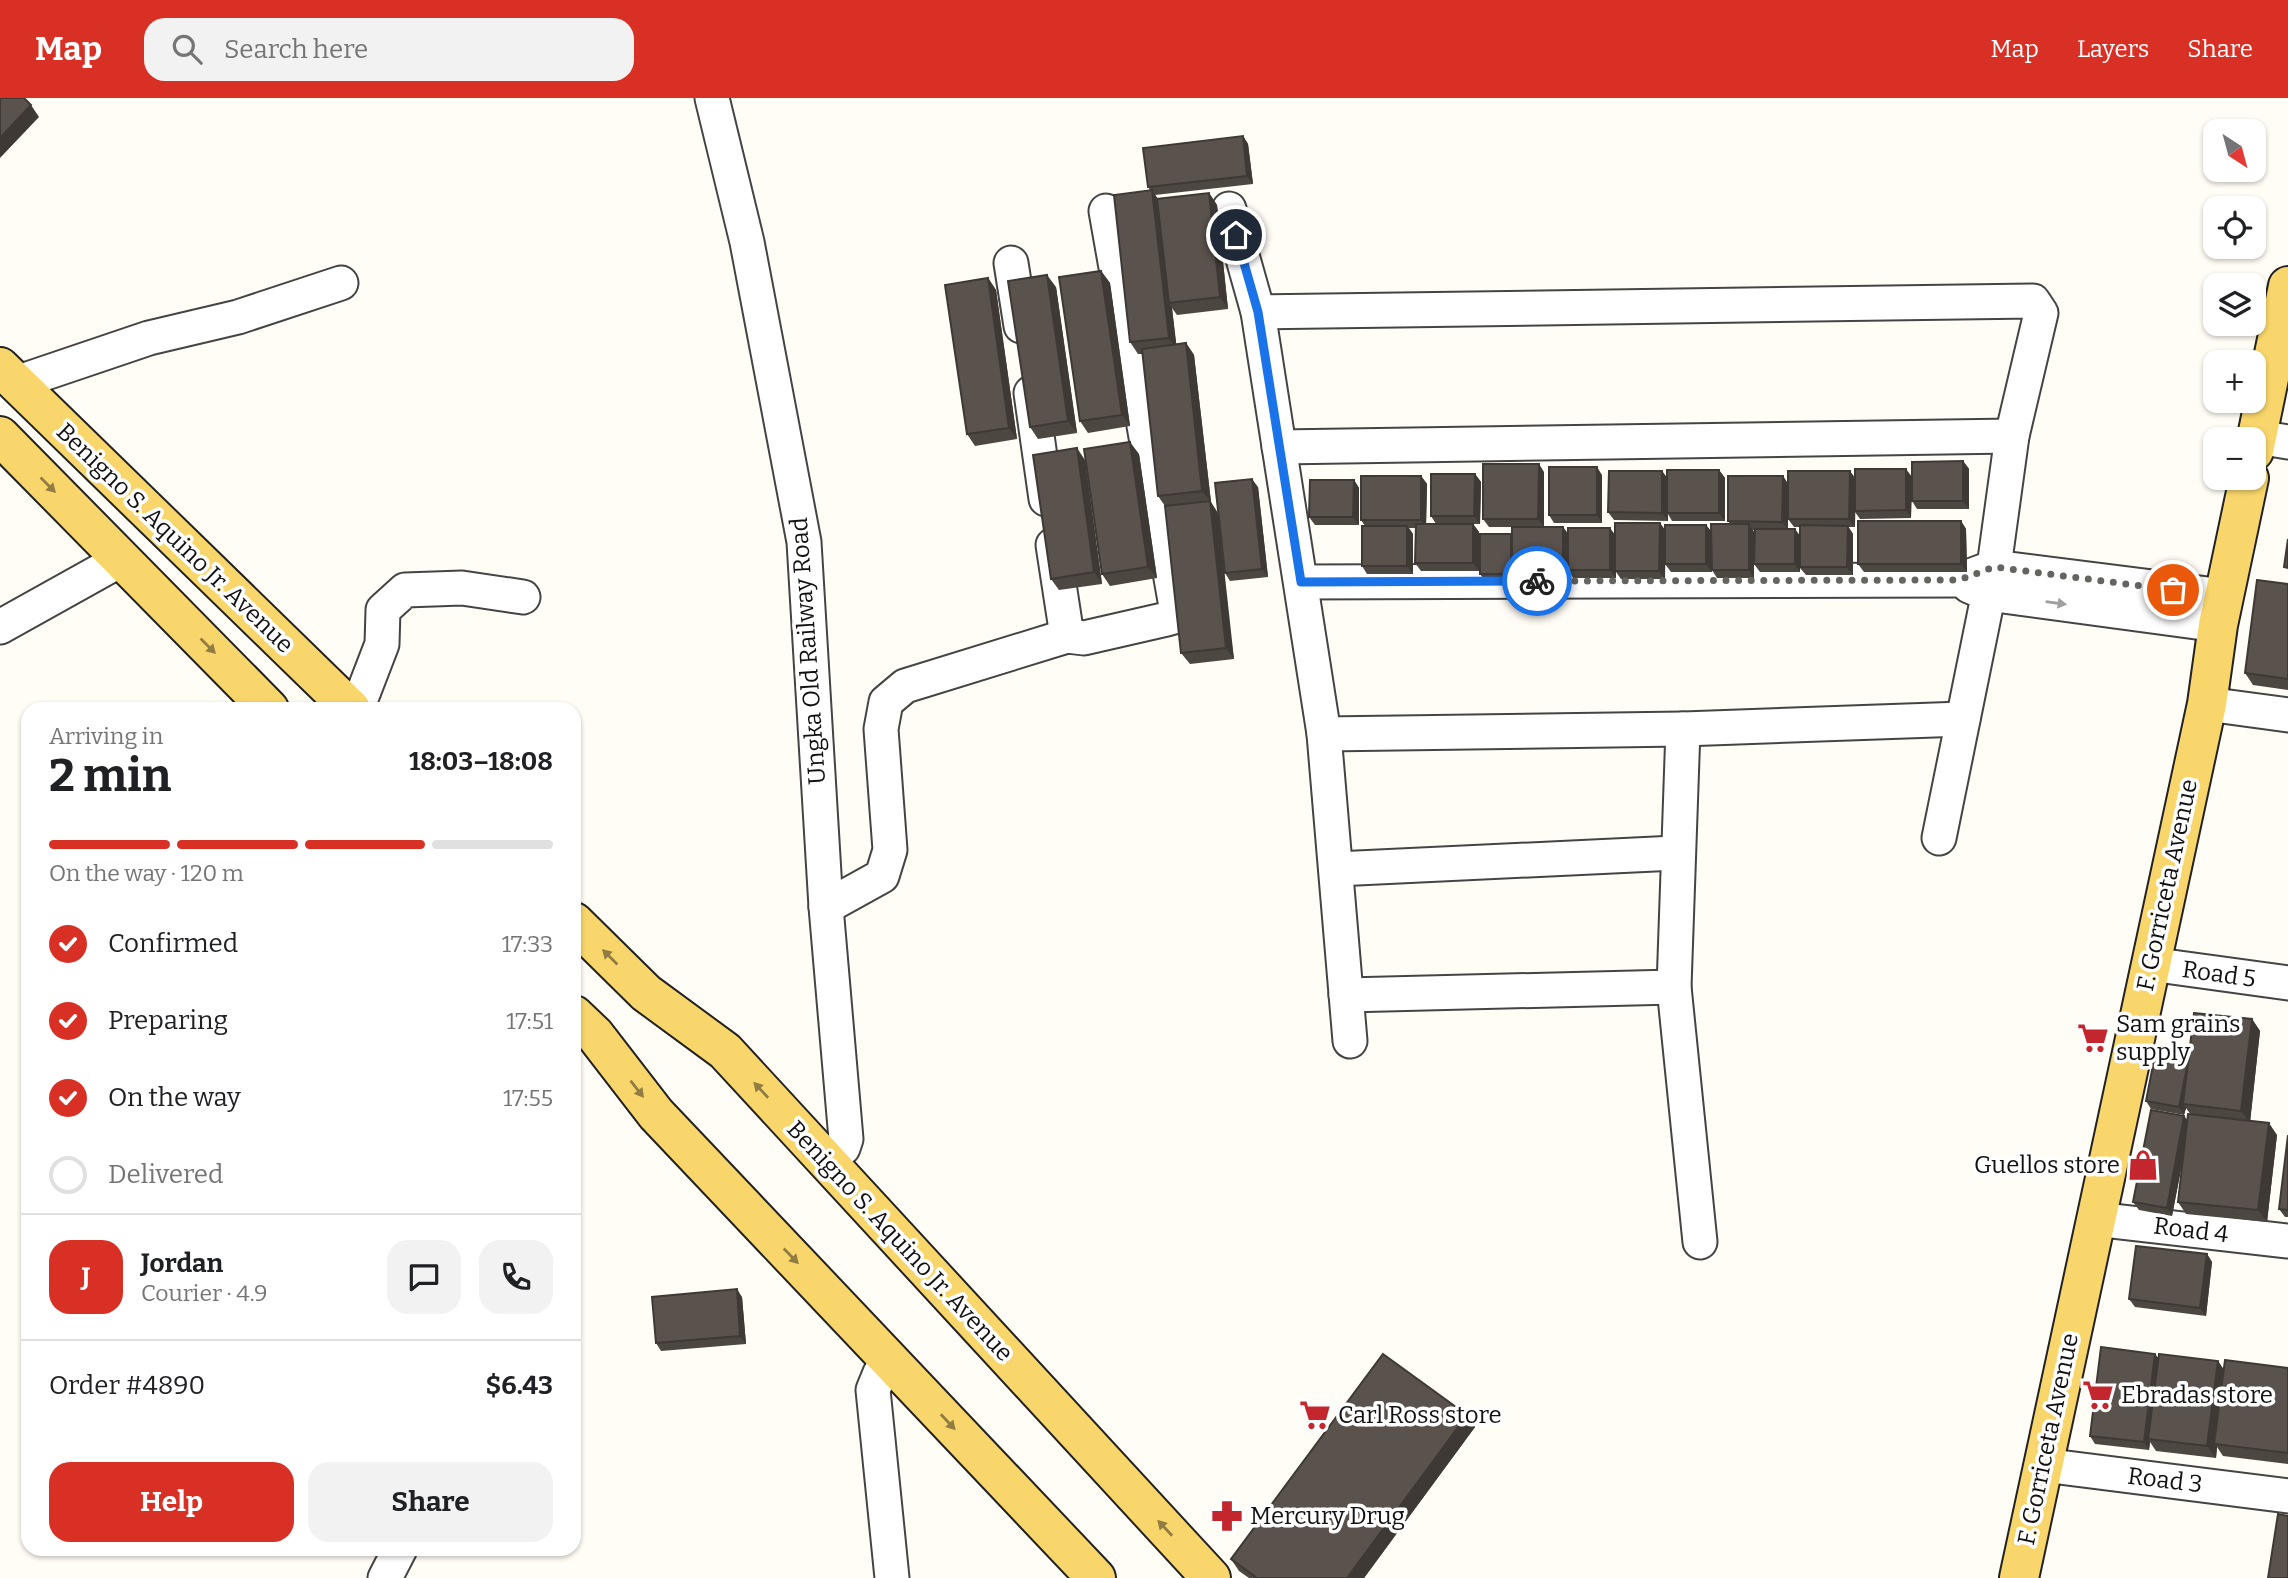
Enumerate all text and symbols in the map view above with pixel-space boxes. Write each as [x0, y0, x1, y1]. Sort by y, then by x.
search box [144, 18, 634, 81]
text: Map [35, 29, 102, 69]
icon: search [168, 30, 206, 68]
text: Search here [224, 34, 368, 65]
text: Map [1991, 35, 2039, 63]
text: Layers [2077, 35, 2149, 63]
text: Share [2187, 35, 2253, 63]
north arrow [2203, 119, 2266, 182]
map controls [2203, 119, 2266, 490]
button: locate [2203, 196, 2266, 259]
pin [1206, 205, 1266, 265]
icon: home [1217, 216, 1255, 254]
button: layers [2203, 273, 2266, 336]
button: + [2203, 350, 2266, 413]
street label: Benigno S. Aquino Jr. Avenue [51, 417, 299, 659]
button: − [2203, 427, 2266, 490]
one-way arrow [40, 476, 57, 493]
street label: Ungka Old Railway Road [785, 516, 831, 786]
courier [1502, 546, 1572, 616]
pin [2143, 560, 2203, 620]
icon: bike [1518, 562, 1556, 600]
icon: bag [2154, 571, 2192, 609]
one-way arrow [2045, 597, 2067, 608]
one-way arrow [200, 638, 217, 655]
text: Arriving in [49, 722, 163, 750]
text: 18:03–18:08 [409, 746, 553, 777]
text: 2 min [49, 748, 171, 803]
street label: F. Gorriceta Avenue [2131, 777, 2203, 993]
text: On the way · 120 m [49, 859, 244, 887]
icon: check [49, 925, 87, 963]
text: Confirmed [108, 928, 238, 959]
text: 17:33 [502, 930, 553, 958]
one-way arrow [602, 950, 619, 966]
street label: Road 5 [2180, 955, 2258, 993]
icon: check [49, 1002, 87, 1040]
text: Preparing [108, 1005, 228, 1036]
text: 17:51 [506, 1007, 553, 1035]
place label: Sam grains supply [2116, 1010, 2241, 1066]
supermarket icon: Sam grains supply [2076, 1021, 2110, 1055]
icon: check [49, 1079, 87, 1117]
one-way arrow [629, 1080, 644, 1098]
text: On the way [108, 1082, 241, 1113]
one-way arrow [754, 1082, 770, 1099]
text: 17:55 [503, 1084, 553, 1112]
street label: Benigno S. Aquino Jr. Avenue [781, 1115, 1019, 1367]
shop icon: Guellos store [2126, 1148, 2160, 1182]
place label: Guellos store [1974, 1151, 2120, 1179]
text: Delivered [108, 1159, 223, 1190]
street label: Road 4 [2152, 1212, 2230, 1248]
button: chat [387, 1240, 461, 1314]
button: phone [479, 1240, 553, 1314]
text: Jordan [141, 1248, 223, 1279]
one-way arrow [783, 1248, 800, 1265]
text: J [82, 1262, 90, 1293]
text: Courier · 4.9 [141, 1279, 268, 1307]
street label: F. Gorriceta Avenue [2012, 1331, 2084, 1547]
text: Order #4890 [49, 1370, 205, 1401]
text: $6.43 [486, 1370, 553, 1401]
supermarket icon: Ebradas store [2081, 1378, 2115, 1412]
place label: Ebradas store [2121, 1381, 2273, 1409]
supermarket icon: Carl Ross store [1298, 1398, 1332, 1432]
place label: Carl Ross store [1338, 1401, 1502, 1429]
one-way arrow [939, 1413, 956, 1430]
button: Help [49, 1462, 294, 1542]
button: Share [308, 1462, 553, 1542]
street label: Road 3 [2126, 1462, 2204, 1498]
pharmacy icon: Mercury Drug [1210, 1499, 1244, 1533]
place label: Mercury Drug [1250, 1502, 1405, 1530]
one-way arrow [1157, 1520, 1173, 1537]

